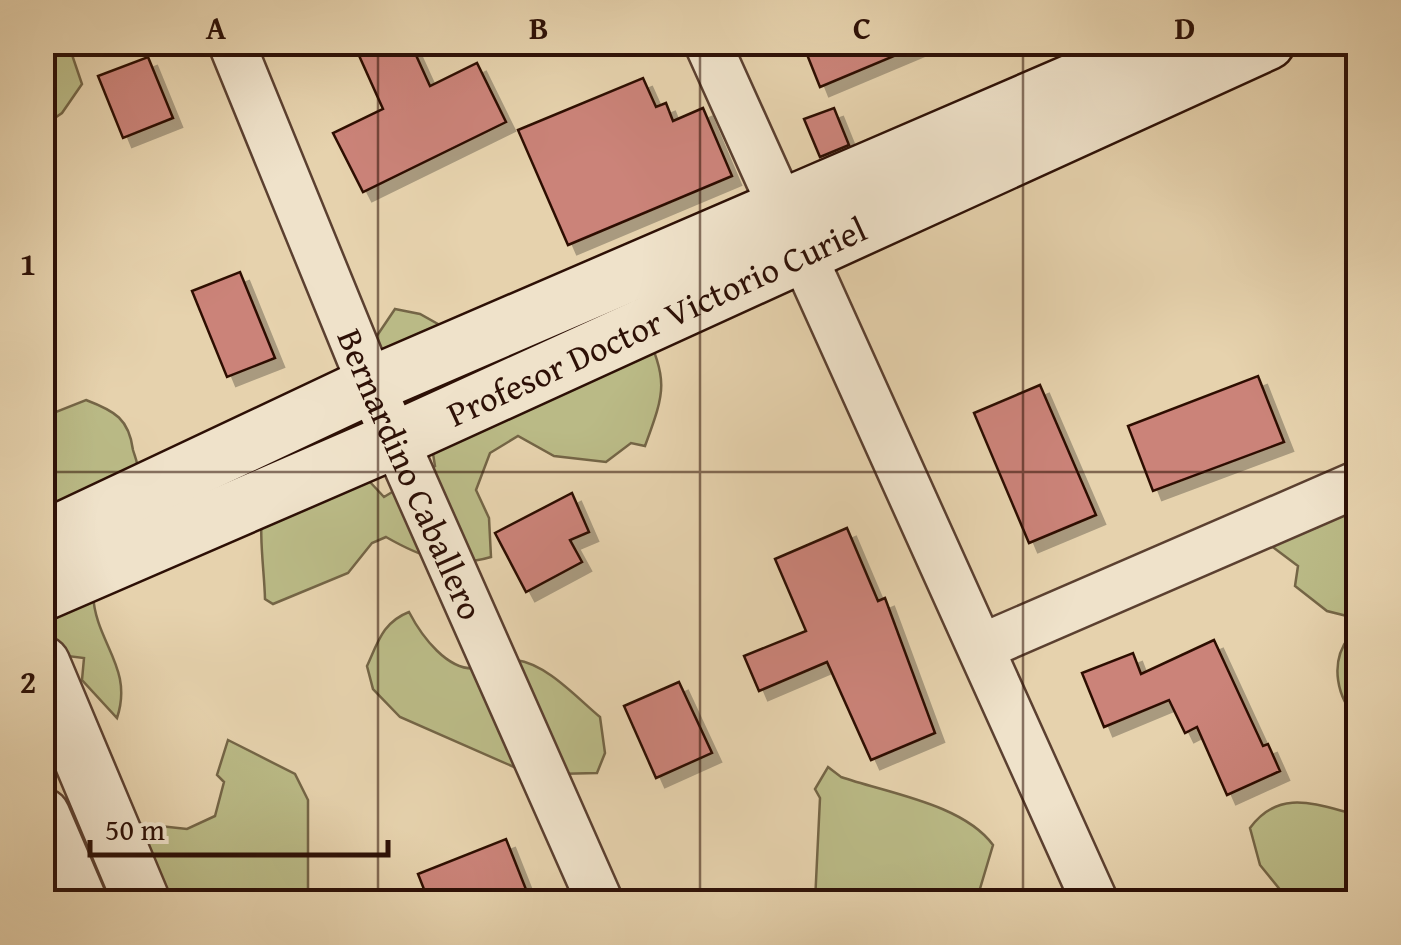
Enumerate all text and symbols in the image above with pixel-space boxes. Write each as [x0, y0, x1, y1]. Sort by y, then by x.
text: A [206, 4, 227, 51]
text: B [529, 4, 549, 51]
text: C [853, 4, 871, 51]
text: D [1175, 4, 1195, 51]
street label: Profesor Doctor Victorio Curiel [438, 203, 875, 439]
text: 1 [20, 240, 36, 287]
street label: Bernardino Caballero [325, 321, 497, 628]
text: 2 [20, 658, 36, 705]
scale bar [90, 795, 388, 857]
text: 50 m [105, 807, 165, 851]

